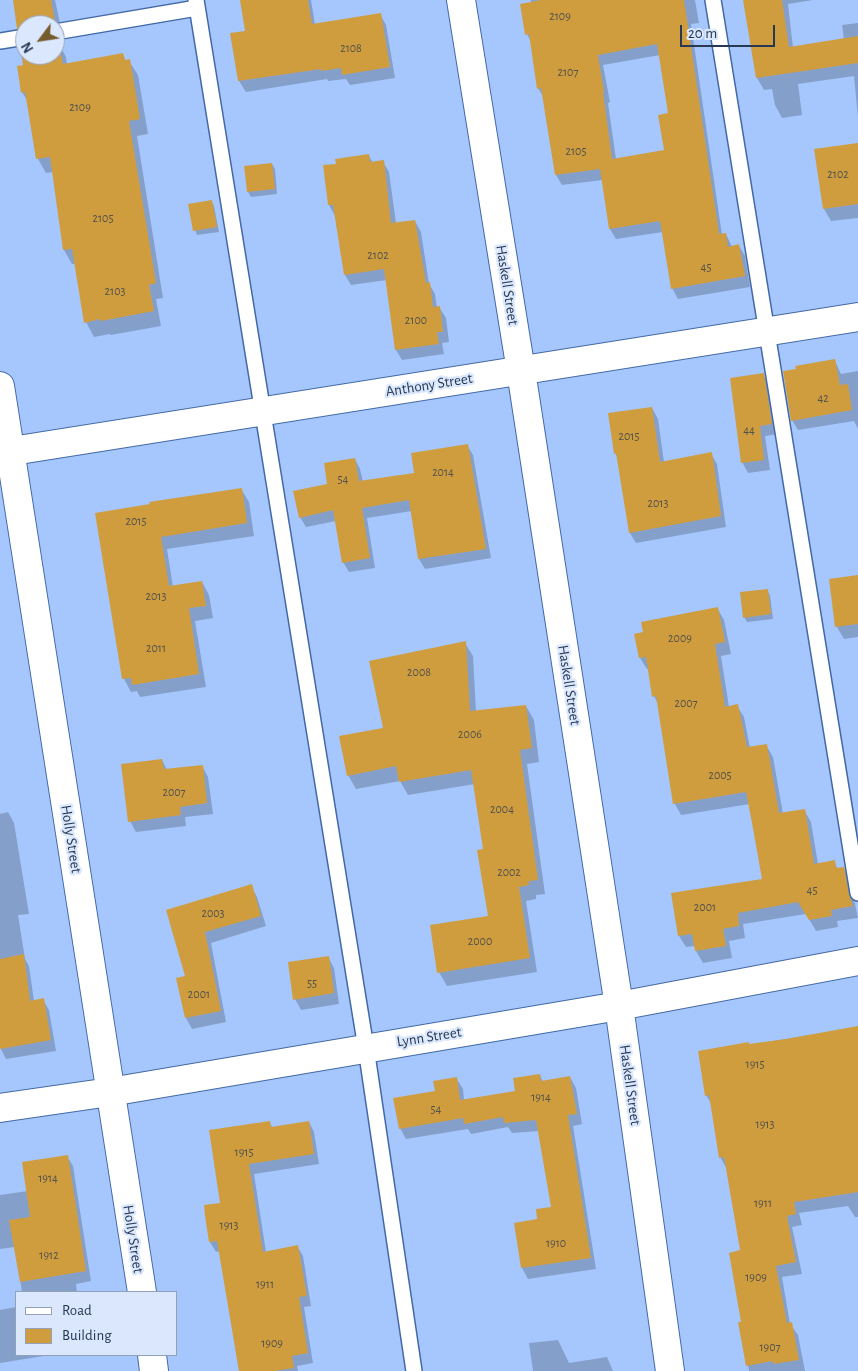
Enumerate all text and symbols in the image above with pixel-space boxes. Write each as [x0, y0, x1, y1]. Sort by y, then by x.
house number: 2109 [549, 9, 571, 23]
north arrow [15, 15, 65, 65]
scale bar [683, 15, 778, 47]
text: 20 m [688, 26, 717, 41]
text: N [19, 39, 37, 55]
house number: 2108 [340, 41, 362, 55]
house number: 2107 [558, 65, 578, 79]
house number: 2109 [69, 100, 91, 114]
house number: 2105 [566, 144, 586, 158]
house number: 2102 [827, 167, 849, 181]
house number: 2105 [93, 211, 113, 225]
street label: Haskell Street [492, 244, 522, 326]
house number: 2102 [367, 248, 389, 262]
house number: 45 [701, 260, 711, 274]
house number: 2103 [105, 284, 125, 298]
house number: 2100 [405, 313, 427, 327]
street label: Anthony Street [384, 369, 474, 401]
house number: 42 [817, 391, 829, 405]
house number: 44 [743, 423, 755, 437]
house number: 2015 [619, 429, 639, 443]
house number: 2014 [432, 465, 454, 479]
house number: 54 [338, 472, 348, 486]
house number: 2013 [648, 496, 668, 510]
house number: 2015 [126, 514, 146, 528]
house number: 2013 [146, 589, 166, 603]
house number: 2009 [668, 631, 692, 645]
house number: 2011 [146, 641, 166, 655]
street label: Haskell Street [554, 644, 584, 726]
house number: 2008 [407, 665, 431, 679]
house number: 2007 [674, 696, 698, 710]
house number: 2006 [458, 727, 482, 741]
house number: 2005 [708, 768, 732, 782]
house number: 2007 [162, 785, 186, 799]
house number: 2004 [490, 802, 514, 816]
street label: Holly Street [57, 804, 85, 874]
house number: 2002 [497, 865, 521, 879]
house number: 45 [807, 883, 817, 897]
house number: 2001 [694, 900, 716, 914]
house number: 2003 [201, 906, 225, 920]
house number: 2000 [468, 934, 492, 948]
house number: 55 [307, 976, 317, 990]
house number: 2001 [188, 987, 210, 1001]
street label: Lynn Street [395, 1023, 463, 1051]
street label: Haskell Street [615, 1044, 645, 1126]
house number: 1915 [746, 1057, 764, 1071]
house number: 1914 [531, 1090, 551, 1104]
house number: 54 [431, 1102, 441, 1116]
house number: 1913 [756, 1117, 774, 1131]
house number: 1915 [235, 1145, 253, 1159]
house number: 1914 [38, 1171, 58, 1185]
house number: 1911 [754, 1196, 772, 1210]
street label: Holly Street [119, 1204, 147, 1274]
house number: 1913 [220, 1218, 238, 1232]
house number: 1910 [546, 1236, 566, 1250]
house number: 1912 [39, 1248, 59, 1262]
house number: 1909 [745, 1270, 767, 1284]
house number: 1911 [256, 1277, 274, 1291]
legend [15, 1291, 178, 1356]
text: Road [62, 1303, 92, 1318]
text: Building [62, 1328, 112, 1343]
house number: 1909 [261, 1336, 283, 1350]
house number: 1907 [759, 1340, 781, 1354]

